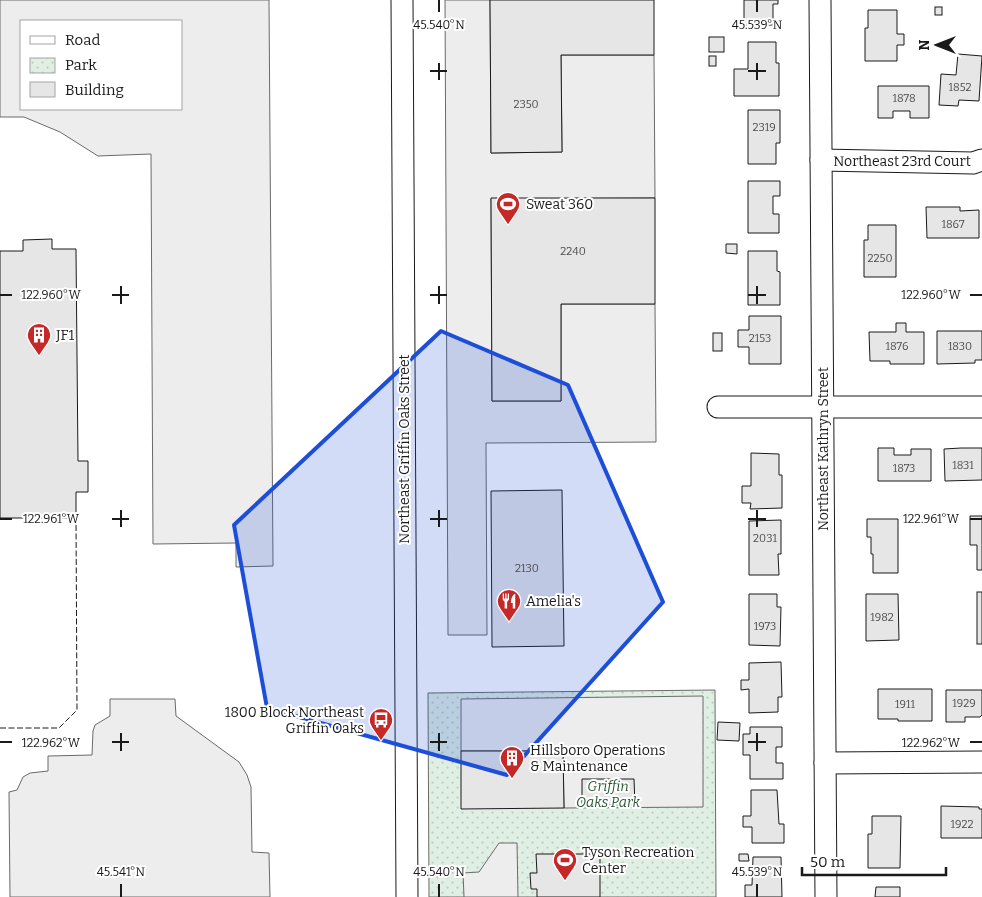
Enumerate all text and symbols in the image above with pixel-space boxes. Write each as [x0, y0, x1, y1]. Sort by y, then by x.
text: 45.540°N [413, 18, 465, 32]
text: 45.539°N [732, 18, 783, 32]
legend [20, 20, 182, 110]
north arrow [912, 20, 962, 70]
text: Road [65, 31, 100, 49]
text: N [916, 39, 933, 50]
text: Park [65, 56, 97, 74]
text: Building [65, 81, 124, 99]
house number: 1852 [949, 81, 971, 94]
house number: 1878 [892, 92, 916, 105]
house number: 2350 [513, 98, 539, 111]
house number: 2319 [752, 121, 776, 134]
street label: Northeast 23rd Court [833, 153, 971, 170]
sports icon: Sweat 360 [495, 191, 521, 225]
place label: Sweat 360 [526, 196, 593, 213]
house number: 1867 [942, 218, 965, 231]
house number: 2240 [560, 245, 586, 258]
house number: 2250 [868, 252, 892, 265]
text: 122.960°W [21, 288, 81, 302]
text: 122.960°W [901, 288, 961, 302]
building icon: JF1 [26, 322, 52, 356]
place label: JF1 [55, 327, 74, 344]
house number: 2153 [749, 332, 771, 345]
house number: 1876 [886, 340, 908, 353]
house number: 1830 [948, 340, 972, 353]
street label: Northeast Griffin Oaks Street [396, 354, 413, 544]
street label: Northeast Kathryn Street [815, 367, 832, 531]
house number: 1831 [952, 459, 974, 472]
house number: 1873 [893, 462, 915, 475]
text: 122.961°W [23, 512, 80, 526]
text: 122.961°W [903, 512, 960, 526]
house number: 2031 [753, 532, 777, 545]
house number: 2130 [515, 562, 539, 575]
restaurant icon: Amelia's [496, 588, 522, 622]
place label: Amelia's [526, 593, 581, 610]
house number: 1982 [870, 611, 894, 624]
house number: 1973 [754, 620, 776, 633]
house number: 1929 [952, 697, 976, 710]
house number: 1911 [895, 698, 915, 711]
place label: 1800 Block Northeast Griffin Oaks [225, 704, 364, 737]
bus stop icon: 1800 Block Northeast Griffin Oaks [368, 707, 394, 741]
text: 122.962°W [22, 736, 81, 750]
text: 122.962°W [902, 736, 961, 750]
place label: Hillsboro Operations & Maintenance [530, 742, 665, 775]
building icon: Hillsboro Operations & Maintenance [499, 745, 525, 779]
park label: Griffin Oaks Park [576, 778, 640, 811]
house number: 1922 [951, 818, 973, 831]
place label: Tyson Recreation Center [582, 844, 695, 877]
scale bar [802, 844, 946, 876]
sports icon: Tyson Recreation Center [552, 847, 578, 881]
text: 50 m [810, 853, 846, 871]
text: 45.541°N [97, 865, 146, 879]
text: 45.540°N [413, 865, 465, 879]
text: 45.539°N [732, 865, 783, 879]

